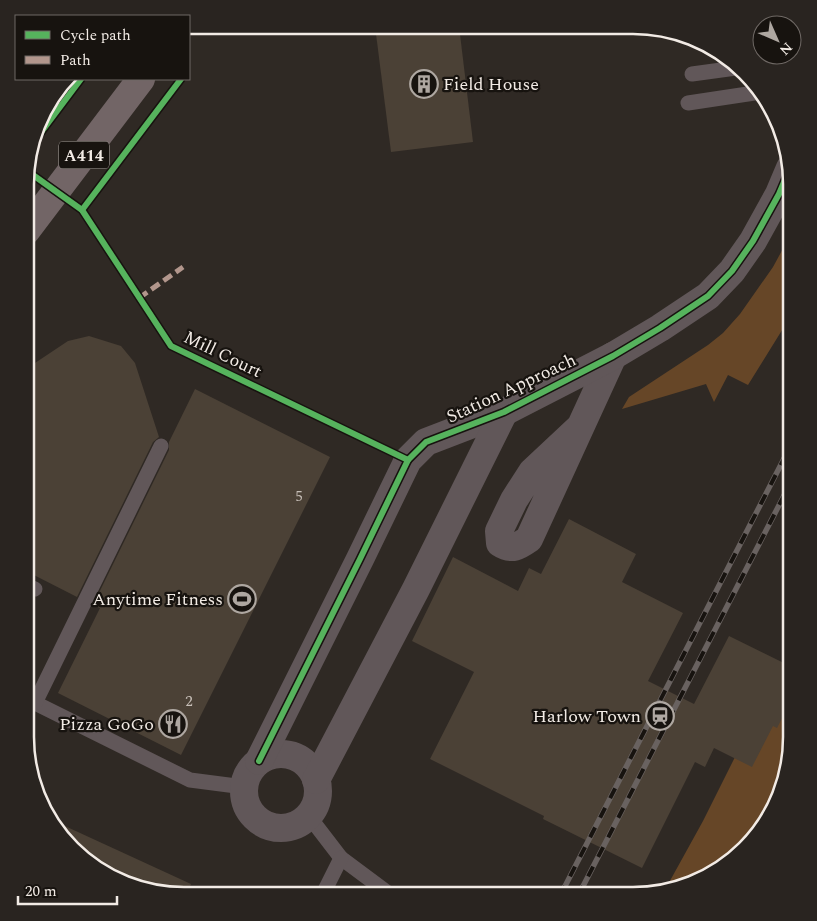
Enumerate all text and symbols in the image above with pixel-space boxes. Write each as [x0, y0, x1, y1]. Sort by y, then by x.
legend [15, 15, 190, 80]
north arrow [752, 15, 802, 65]
text: Cycle path [60, 24, 131, 47]
text: N [774, 37, 797, 60]
text: Path [60, 49, 91, 72]
building icon: Field House [409, 69, 439, 99]
place label: Field House [443, 71, 539, 98]
road number: A414 [59, 142, 109, 168]
street label: Mill Court [179, 324, 267, 385]
street label: Station Approach [442, 347, 581, 430]
house number: 5 [295, 485, 303, 508]
sports icon: Anytime Fitness [227, 584, 257, 614]
place label: Anytime Fitness [92, 586, 223, 613]
house number: 2 [185, 690, 193, 713]
station icon: Harlow Town [645, 701, 675, 731]
place label: Harlow Town [532, 703, 641, 730]
restaurant icon: Pizza GoGo [158, 709, 188, 739]
place label: Pizza GoGo [59, 711, 154, 738]
scale bar [18, 874, 116, 906]
text: 20 m [25, 880, 57, 903]

